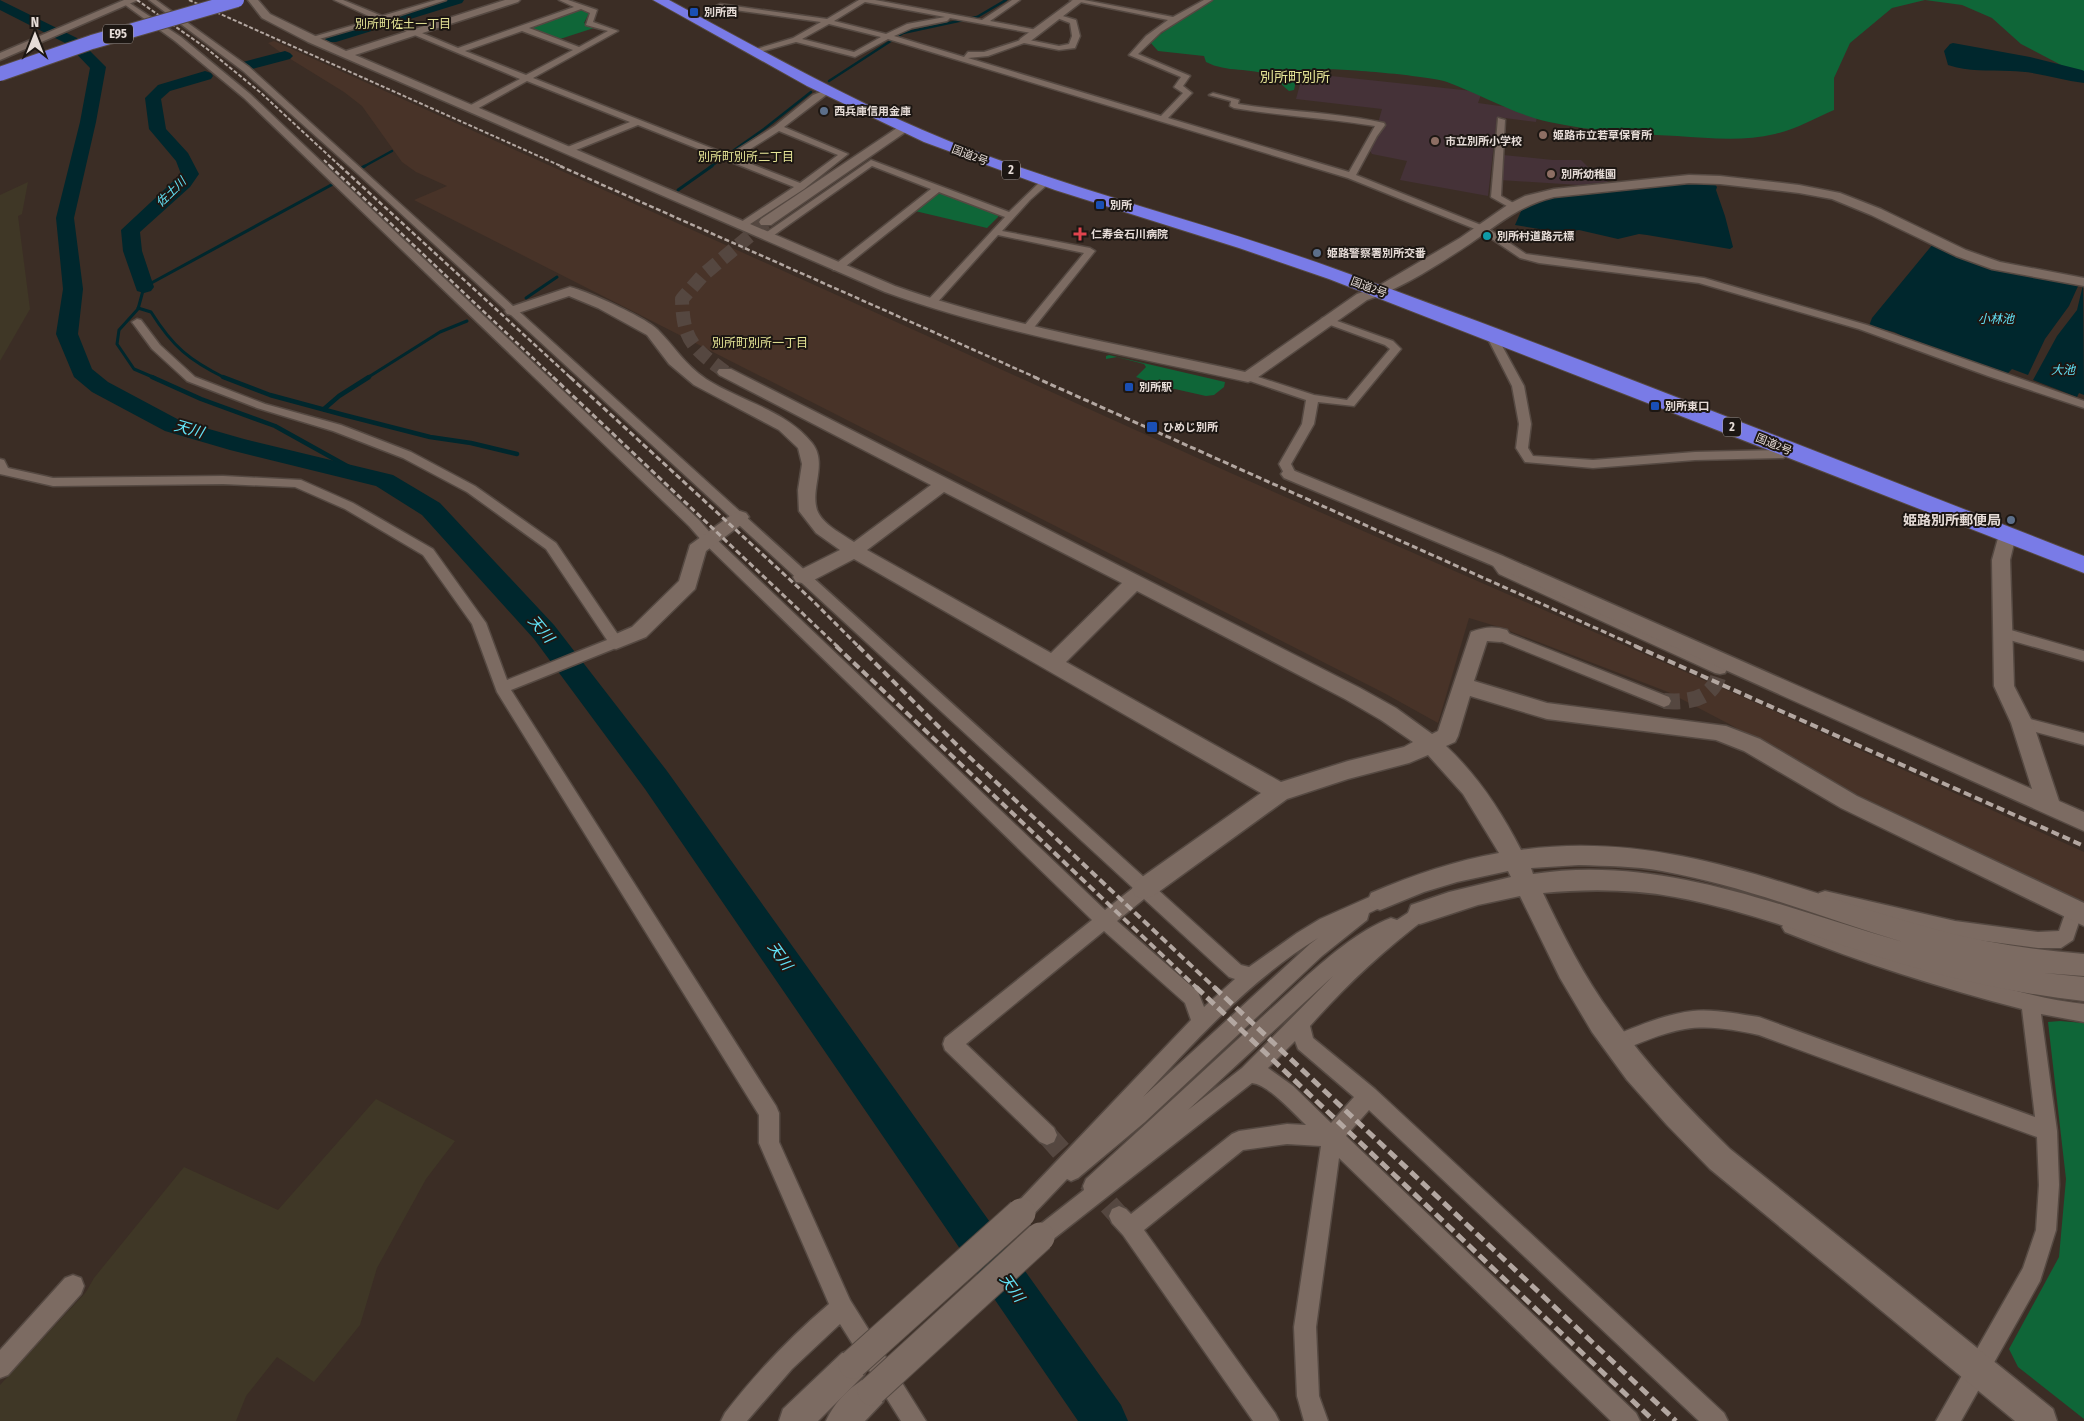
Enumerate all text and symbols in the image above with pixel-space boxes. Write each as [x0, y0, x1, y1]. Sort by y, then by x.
marker: 別所西 [688, 6, 700, 18]
place label: 別所西 [704, 6, 737, 19]
north arrow [10, 10, 60, 60]
text: N [31, 14, 39, 31]
district label: 別所町佐土一丁目 [355, 17, 451, 31]
road number: E95 [103, 24, 133, 44]
district label: 別所町別所 [1260, 69, 1330, 86]
marker: 西兵庫信用金庫 [818, 105, 830, 117]
place label: 西兵庫信用金庫 [834, 105, 911, 118]
marker: 姫路市立若草保育所 [1537, 129, 1549, 141]
place label: 姫路市立若草保育所 [1553, 129, 1652, 142]
marker: 市立別所小学校 [1429, 135, 1441, 147]
place label: 市立別所小学校 [1445, 135, 1522, 148]
street label: 国道2号 [950, 143, 990, 168]
district label: 別所町別所二丁目 [698, 150, 794, 164]
road number: 2 [1002, 160, 1020, 180]
marker: 別所幼稚園 [1545, 168, 1557, 180]
place label: 別所幼稚園 [1561, 168, 1616, 181]
water label: 佐土川 [153, 173, 190, 210]
marker: 別所 [1094, 199, 1106, 211]
place label: 別所 [1110, 199, 1132, 212]
marker: 仁寿会石川病院 [1073, 227, 1087, 241]
place label: 仁寿会石川病院 [1091, 228, 1168, 241]
marker: 別所村道路元標 [1481, 230, 1493, 242]
place label: 別所村道路元標 [1497, 230, 1574, 243]
marker: 姫路警察署別所交番 [1311, 247, 1323, 259]
place label: 姫路警察署別所交番 [1327, 247, 1426, 260]
street label: 国道2号 [1349, 275, 1389, 300]
water label: 小林池 [1978, 312, 2015, 326]
district label: 別所町別所一丁目 [712, 336, 808, 350]
water label: 大池 [2051, 363, 2076, 377]
marker: 別所駅 [1123, 381, 1135, 393]
place label: 別所駅 [1139, 381, 1172, 394]
marker: 別所東口 [1649, 400, 1661, 412]
place label: 別所東口 [1665, 400, 1709, 413]
water label: 天川 [172, 416, 208, 442]
road number: 2 [1723, 418, 1741, 437]
marker: ひめじ別所 [1145, 420, 1159, 434]
place label: ひめじ別所 [1163, 421, 1218, 434]
street label: 国道2号 [1754, 431, 1794, 458]
place label: 姫路別所郵便局 [1903, 512, 2001, 529]
marker: 姫路別所郵便局 [2005, 514, 2017, 526]
water label: 天川 [524, 612, 559, 648]
water label: 天川 [764, 939, 797, 975]
water label: 天川 [996, 1271, 1029, 1307]

